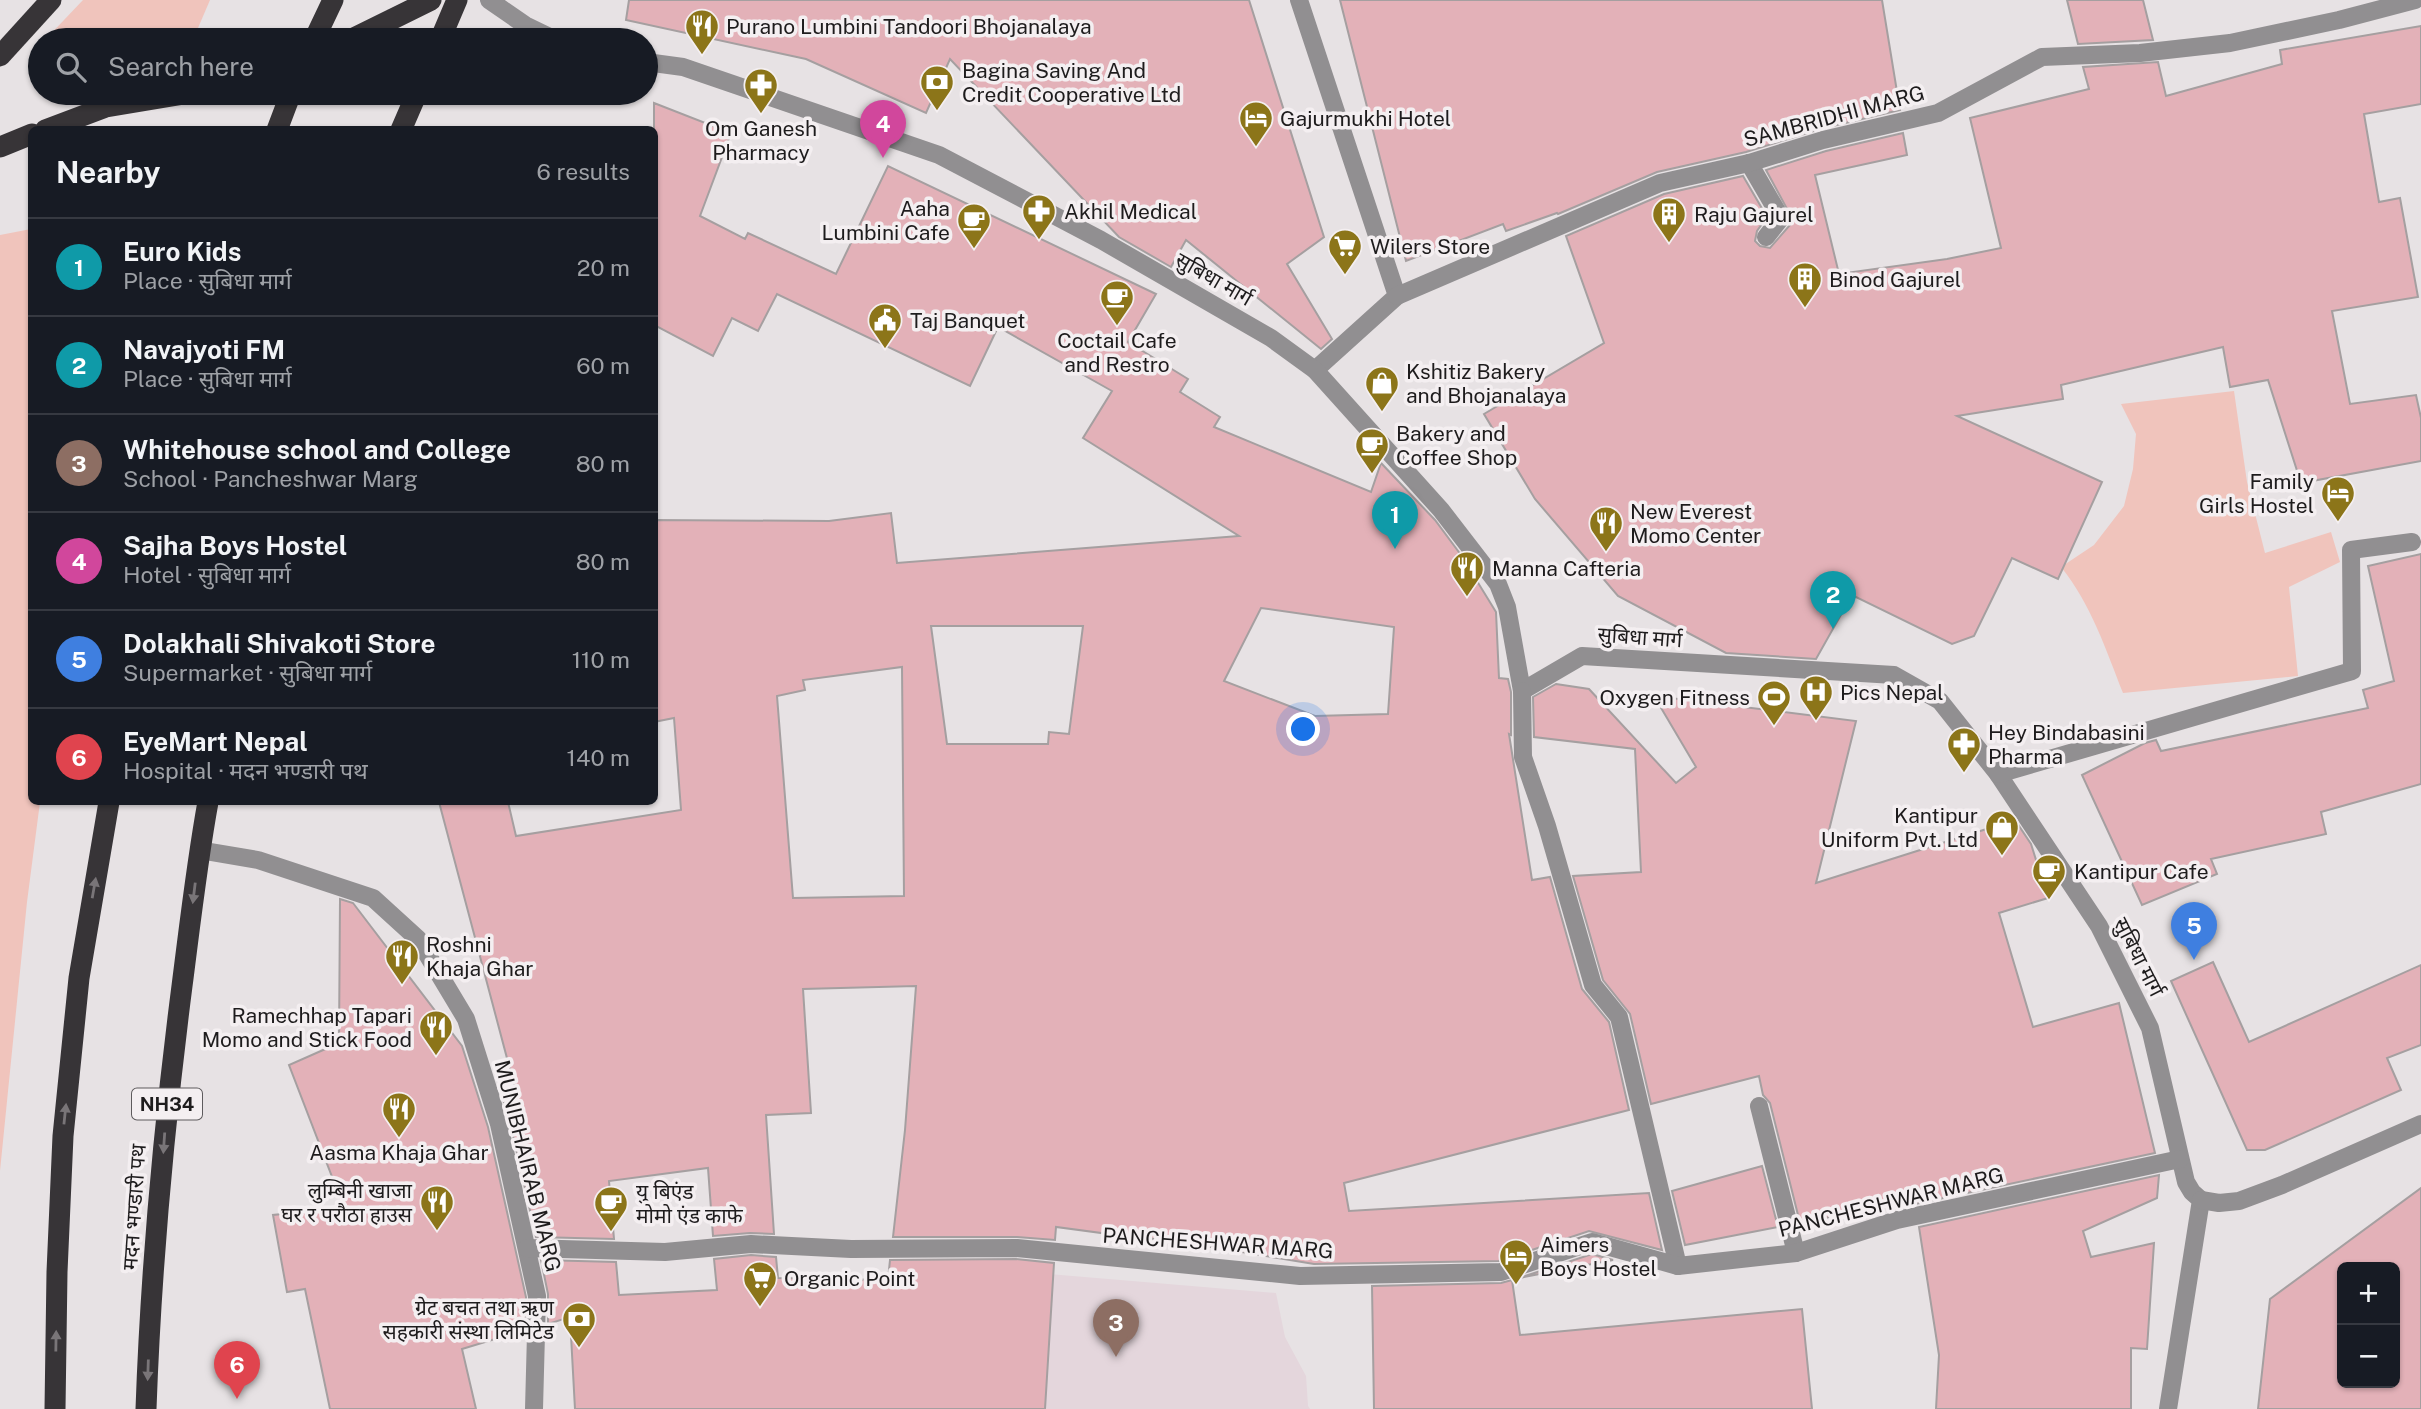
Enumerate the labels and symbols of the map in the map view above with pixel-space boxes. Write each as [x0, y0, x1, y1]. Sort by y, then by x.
restaurant icon: Purano Lumbini Tandoori Bhojanalaya [683, 7, 721, 56]
place label: Purano Lumbini Tandoori Bhojanalaya [726, 14, 1092, 39]
place label: Bagina Saving And Credit Cooperative Ltd [962, 58, 1181, 107]
bank icon: Bagina Saving And Credit Cooperative Ltd [918, 63, 956, 112]
pharmacy icon: Om Ganesh Pharmacy [742, 66, 780, 115]
street label: SAMBRIDHI MARG [1741, 80, 1927, 152]
hotel icon: Gajurmukhi Hotel [1237, 99, 1275, 148]
pin: 4 [860, 100, 906, 158]
place label: Gajurmukhi Hotel [1280, 106, 1451, 131]
place label: Om Ganesh Pharmacy [705, 116, 817, 165]
pharmacy icon: Akhil Medical [1020, 192, 1058, 241]
building icon: Raju Gajurel [1650, 195, 1688, 244]
place label: Aaha Lumbini Cafe [821, 196, 950, 245]
place label: Akhil Medical [1064, 199, 1197, 224]
cafe icon: Aaha Lumbini Cafe [955, 201, 993, 250]
place label: Raju Gajurel [1694, 202, 1814, 227]
supermarket icon: Wilers Store [1326, 227, 1364, 276]
place label: Wilers Store [1370, 234, 1490, 259]
street label: सुबिधा मार्ग [1170, 247, 1258, 313]
building icon: Binod Gajurel [1786, 260, 1824, 309]
place label: Binod Gajurel [1829, 267, 1961, 292]
cafe icon: Coctail Cafe and Restro [1098, 278, 1136, 327]
public building icon: Taj Banquet [866, 301, 904, 350]
place label: Taj Banquet [910, 308, 1026, 333]
place label: Coctail Cafe and Restro [1057, 328, 1177, 377]
place label: Kshitiz Bakery and Bhojanalaya [1406, 359, 1566, 408]
shop icon: Kshitiz Bakery and Bhojanalaya [1363, 364, 1401, 413]
place label: Bakery and Coffee Shop [1396, 421, 1517, 470]
cafe icon: Bakery and Coffee Shop [1353, 426, 1391, 475]
place label: Family Girls Hostel [2199, 469, 2314, 518]
hotel icon: Family Girls Hostel [2319, 474, 2357, 523]
pin: 1 [1372, 491, 1418, 549]
place label: New Everest Momo Center [1630, 499, 1761, 548]
restaurant icon: New Everest Momo Center [1587, 504, 1625, 553]
restaurant icon: Manna Cafteria [1448, 549, 1486, 598]
place label: Manna Cafteria [1492, 556, 1641, 581]
pin: 2 [1810, 571, 1856, 629]
street label: सुबिधा मार्ग [1597, 622, 1684, 654]
hospital icon: Pics Nepal [1797, 673, 1835, 722]
sports icon: Oxygen Fitness [1755, 678, 1793, 727]
place label: Pics Nepal [1840, 680, 1944, 705]
place label: Oxygen Fitness [1599, 685, 1750, 710]
your location [1286, 712, 1320, 746]
place label: Hey Bindabasini Pharma [1988, 720, 2145, 769]
pharmacy icon: Hey Bindabasini Pharma [1945, 725, 1983, 774]
place label: Kantipur Uniform Pvt. Ltd [1821, 803, 1978, 852]
shop icon: Kantipur Uniform Pvt. Ltd [1983, 808, 2021, 857]
cafe icon: Kantipur Cafe [2030, 852, 2068, 901]
place label: Kantipur Cafe [2074, 859, 2209, 884]
one-way arrow [89, 877, 100, 899]
one-way arrow [188, 882, 199, 904]
pin: 5 [2171, 902, 2217, 960]
street label: सुबिधा मार्ग [2108, 913, 2170, 1002]
place label: Roshni Khaja Ghar [426, 932, 534, 981]
restaurant icon: Roshni Khaja Ghar [383, 937, 421, 986]
place label: Ramechhap Tapari Momo and Stick Food [202, 1003, 412, 1052]
restaurant icon: Ramechhap Tapari Momo and Stick Food [417, 1008, 455, 1057]
street label: MUNIBHAIRAB MARG [490, 1058, 566, 1274]
road number: NH34 [132, 1088, 202, 1120]
restaurant icon: Aasma Khaja Ghar [380, 1090, 418, 1139]
one-way arrow [60, 1102, 71, 1124]
one-way arrow [158, 1132, 169, 1154]
place label: Aasma Khaja Ghar [309, 1140, 489, 1165]
street label: मदन भण्डारी पथ [117, 1143, 151, 1271]
street label: PANCHESHWAR MARG [1776, 1162, 2006, 1242]
place label: लुम्बिनी खाजा घर र परौठा हाउस [281, 1178, 413, 1227]
place label: यु बिएंड मोमो एंड काफे [636, 1179, 744, 1228]
restaurant icon: लुम्बिनी खाजा घर र परौठा हाउस [418, 1183, 456, 1232]
cafe icon: यु बिएंड मोमो एंड काफे [592, 1184, 630, 1233]
street label: PANCHESHWAR MARG [1102, 1222, 1334, 1264]
place label: Aimers Boys Hostel [1540, 1232, 1657, 1281]
hotel icon: Aimers Boys Hostel [1497, 1237, 1535, 1286]
supermarket icon: Organic Point [741, 1259, 779, 1308]
place label: Organic Point [784, 1266, 915, 1291]
place label: ग्रेट बचत तथा ऋण सहकारी संस्था लिमिटेड [383, 1295, 555, 1344]
pin: 3 [1093, 1299, 1139, 1357]
bank icon: ग्रेट बचत तथा ऋण सहकारी संस्था लिमिटेड [560, 1300, 598, 1349]
one-way arrow [50, 1330, 62, 1352]
pin: 6 [214, 1341, 260, 1399]
one-way arrow [142, 1359, 153, 1381]

